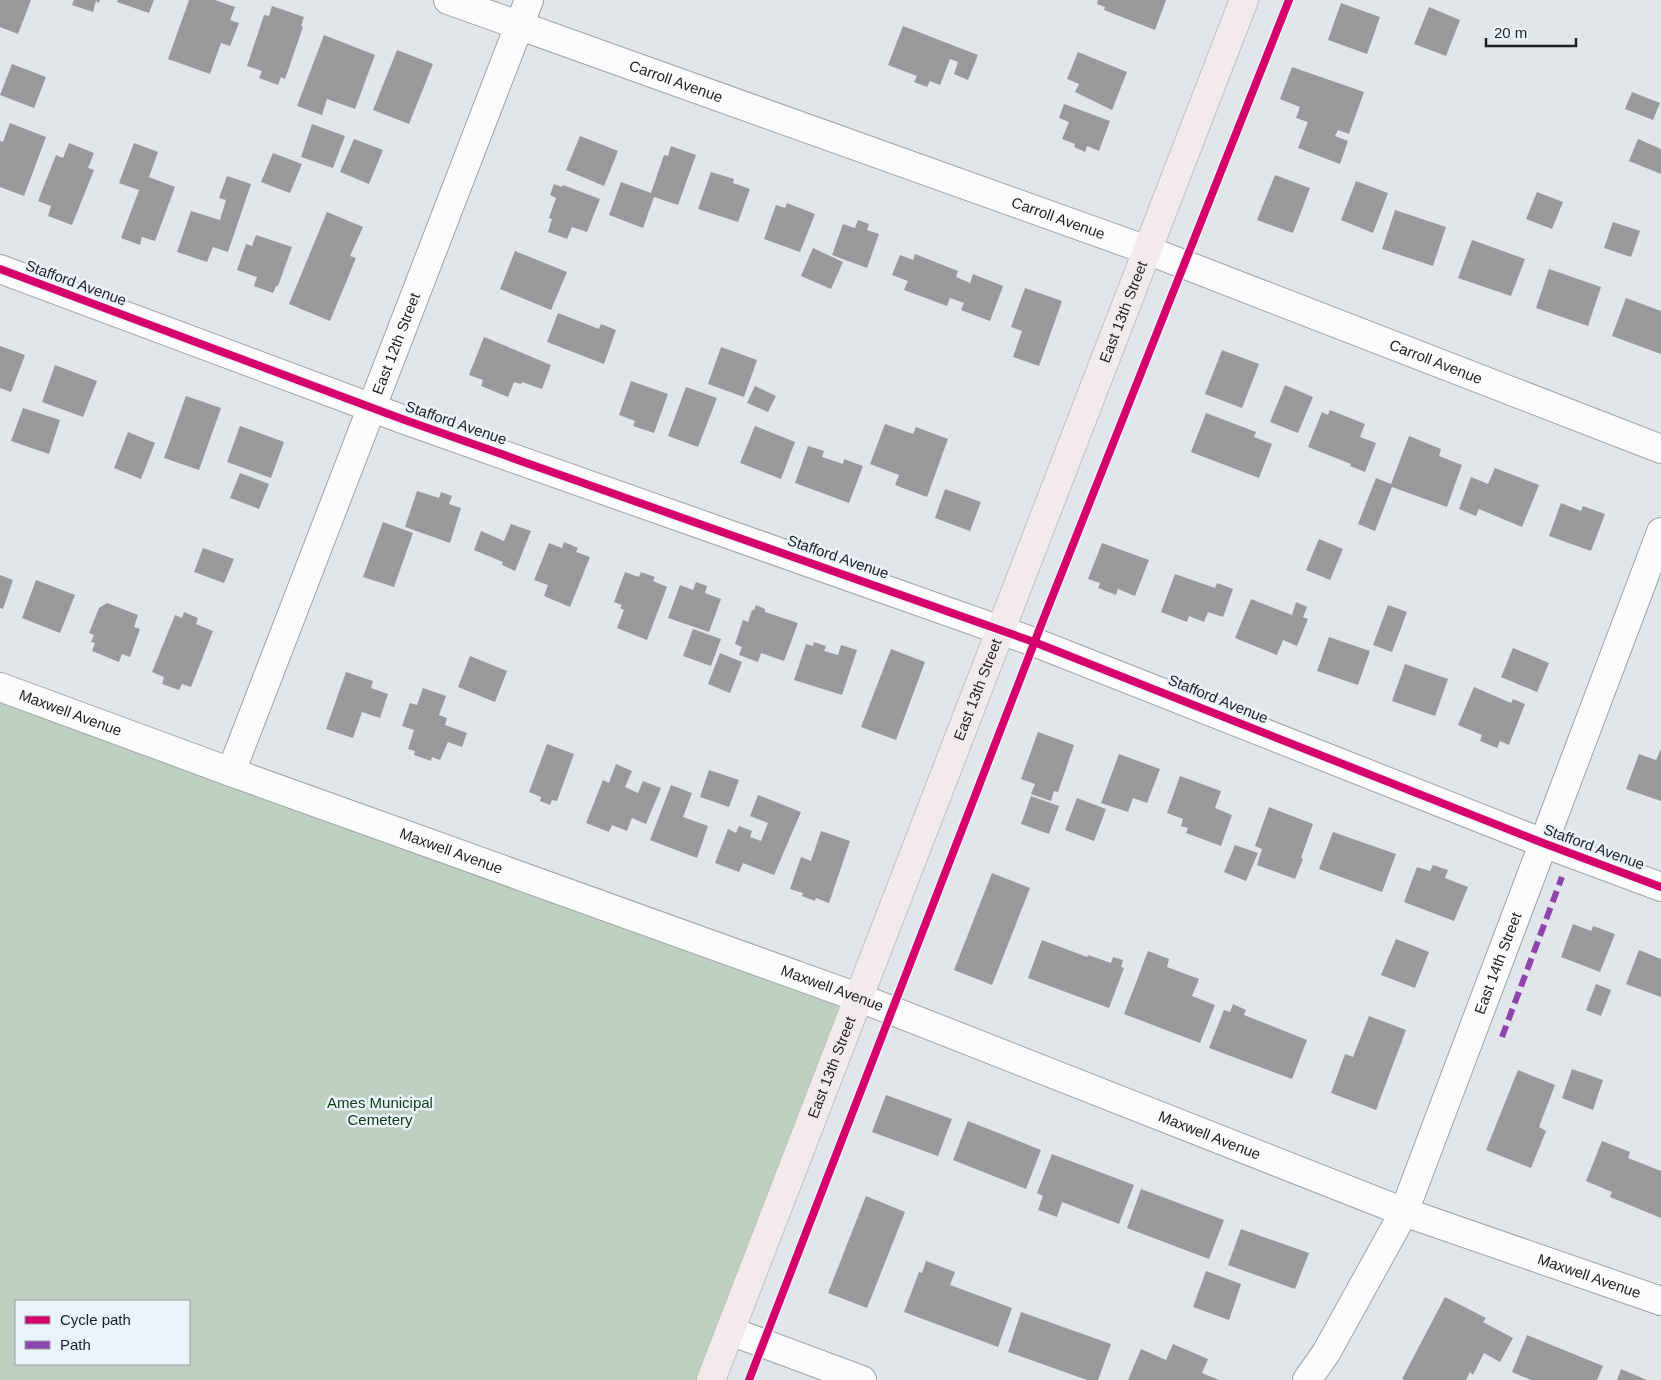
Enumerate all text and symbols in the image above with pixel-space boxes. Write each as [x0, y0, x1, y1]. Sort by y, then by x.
scale bar [1486, 15, 1576, 47]
text: 20 m [1494, 24, 1527, 41]
street label: Carroll Avenue [627, 56, 725, 106]
street label: Carroll Avenue [1009, 193, 1107, 242]
street label: Stafford Avenue [23, 256, 129, 309]
street label: East 13th Street [1096, 258, 1151, 365]
street label: East 12th Street [369, 290, 423, 397]
street label: Carroll Avenue [1387, 336, 1485, 387]
street label: Stafford Avenue [403, 397, 509, 448]
street label: Stafford Avenue [785, 531, 891, 582]
street label: East 13th Street [950, 635, 1005, 743]
street label: Stafford Avenue [1166, 671, 1271, 726]
street label: Maxwell Avenue [17, 686, 124, 739]
street label: Stafford Avenue [1541, 820, 1647, 873]
street label: Maxwell Avenue [397, 824, 505, 877]
street label: East 14th Street [1471, 909, 1525, 1016]
street label: Maxwell Avenue [779, 961, 886, 1014]
street label: East 13th Street [804, 1013, 859, 1121]
park label: Ames Municipal Cemetery [327, 1094, 433, 1128]
street label: Maxwell Avenue [1156, 1107, 1263, 1163]
street label: Maxwell Avenue [1535, 1250, 1643, 1301]
legend [15, 1300, 190, 1365]
text: Cycle path [60, 1311, 131, 1328]
text: Path [60, 1336, 91, 1353]

